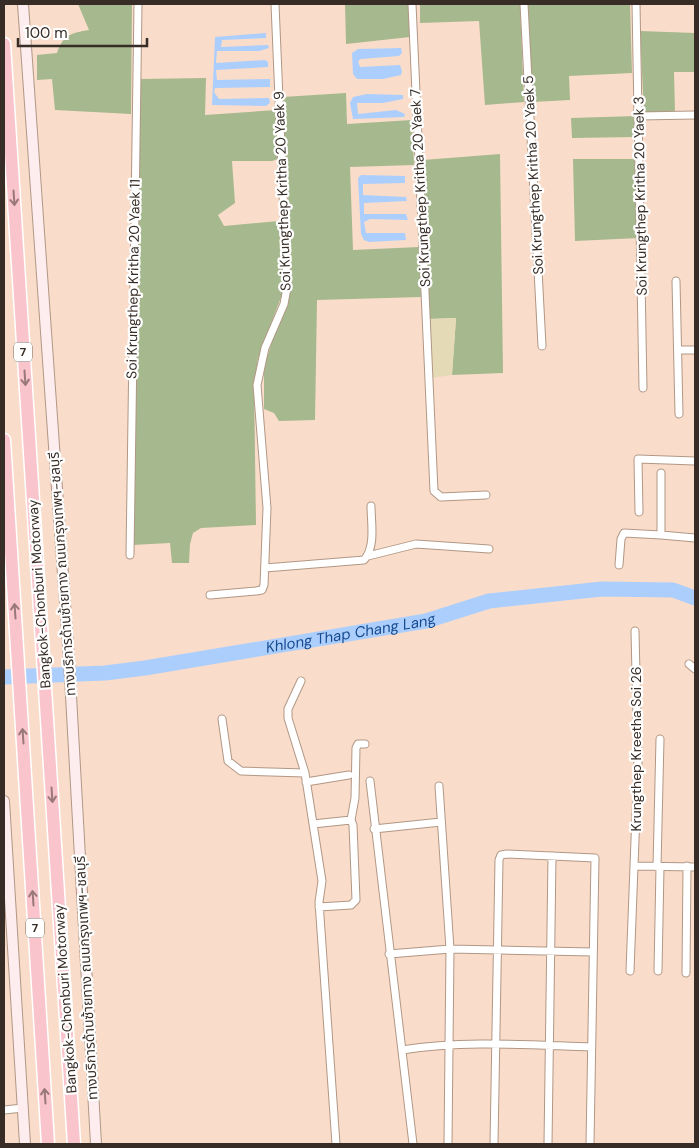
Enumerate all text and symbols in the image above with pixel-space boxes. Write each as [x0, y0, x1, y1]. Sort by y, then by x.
scale bar [18, 15, 146, 47]
text: 100 m [25, 23, 68, 43]
street label: Soi Krungthep Kritha 20 Yaek 5 [519, 75, 547, 275]
street label: Soi Krungthep Kritha 20 Yaek 7 [406, 88, 434, 288]
street label: Soi Krungthep Kritha 20 Yaek 9 [270, 91, 294, 291]
street label: Soi Krungthep Kritha 20 Yaek 3 [629, 96, 651, 296]
street label: Soi Krungthep Kritha 20 Yaek 11 [122, 179, 144, 379]
one-way arrow [9, 190, 18, 206]
road number: 7 [14, 342, 32, 362]
one-way arrow [20, 369, 30, 385]
street label: ทางบริการด้านซ้ายทาง ถนนกรุงเทพฯ-ชลบุรี [44, 451, 80, 697]
street label: Bangkok-Chonburi Motorway [23, 499, 55, 689]
one-way arrow [11, 604, 20, 620]
water label: Khlong Thap Chang Lang [264, 608, 439, 658]
street label: Krungthep Kreetha Soi 26 [627, 666, 645, 832]
one-way arrow [19, 729, 28, 745]
one-way arrow [48, 787, 57, 803]
street label: ทางบริการด้านซ้ายทาง ถนนกรุงเทพฯ-ชลบุรี [71, 855, 101, 1101]
one-way arrow [29, 891, 38, 907]
street label: Bangkok-Chonburi Motorway [49, 904, 81, 1094]
road number: 7 [26, 918, 44, 938]
one-way arrow [41, 1088, 50, 1104]

